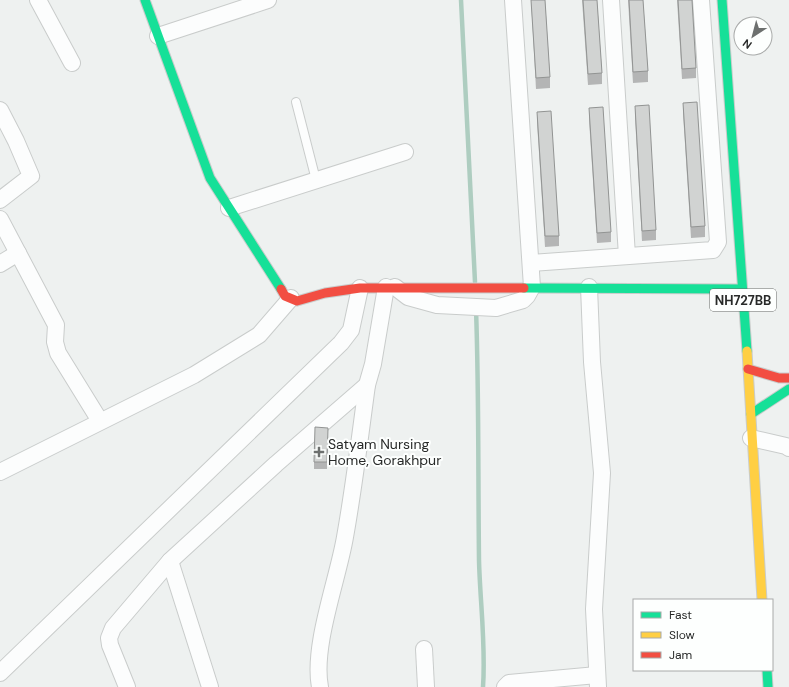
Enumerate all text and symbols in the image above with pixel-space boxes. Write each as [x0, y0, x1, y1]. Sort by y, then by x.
north arrow [733, 16, 773, 56]
text: N [740, 36, 754, 52]
road number: NH727BB [710, 289, 776, 311]
place label: Satyam Nursing Home, Gorakhpur [328, 435, 441, 469]
marker: Satyam Nursing Home, Gorakhpur [313, 446, 325, 458]
legend [633, 599, 773, 671]
text: Fast [669, 607, 692, 623]
text: Slow [669, 627, 695, 643]
text: Jam [669, 647, 692, 663]

